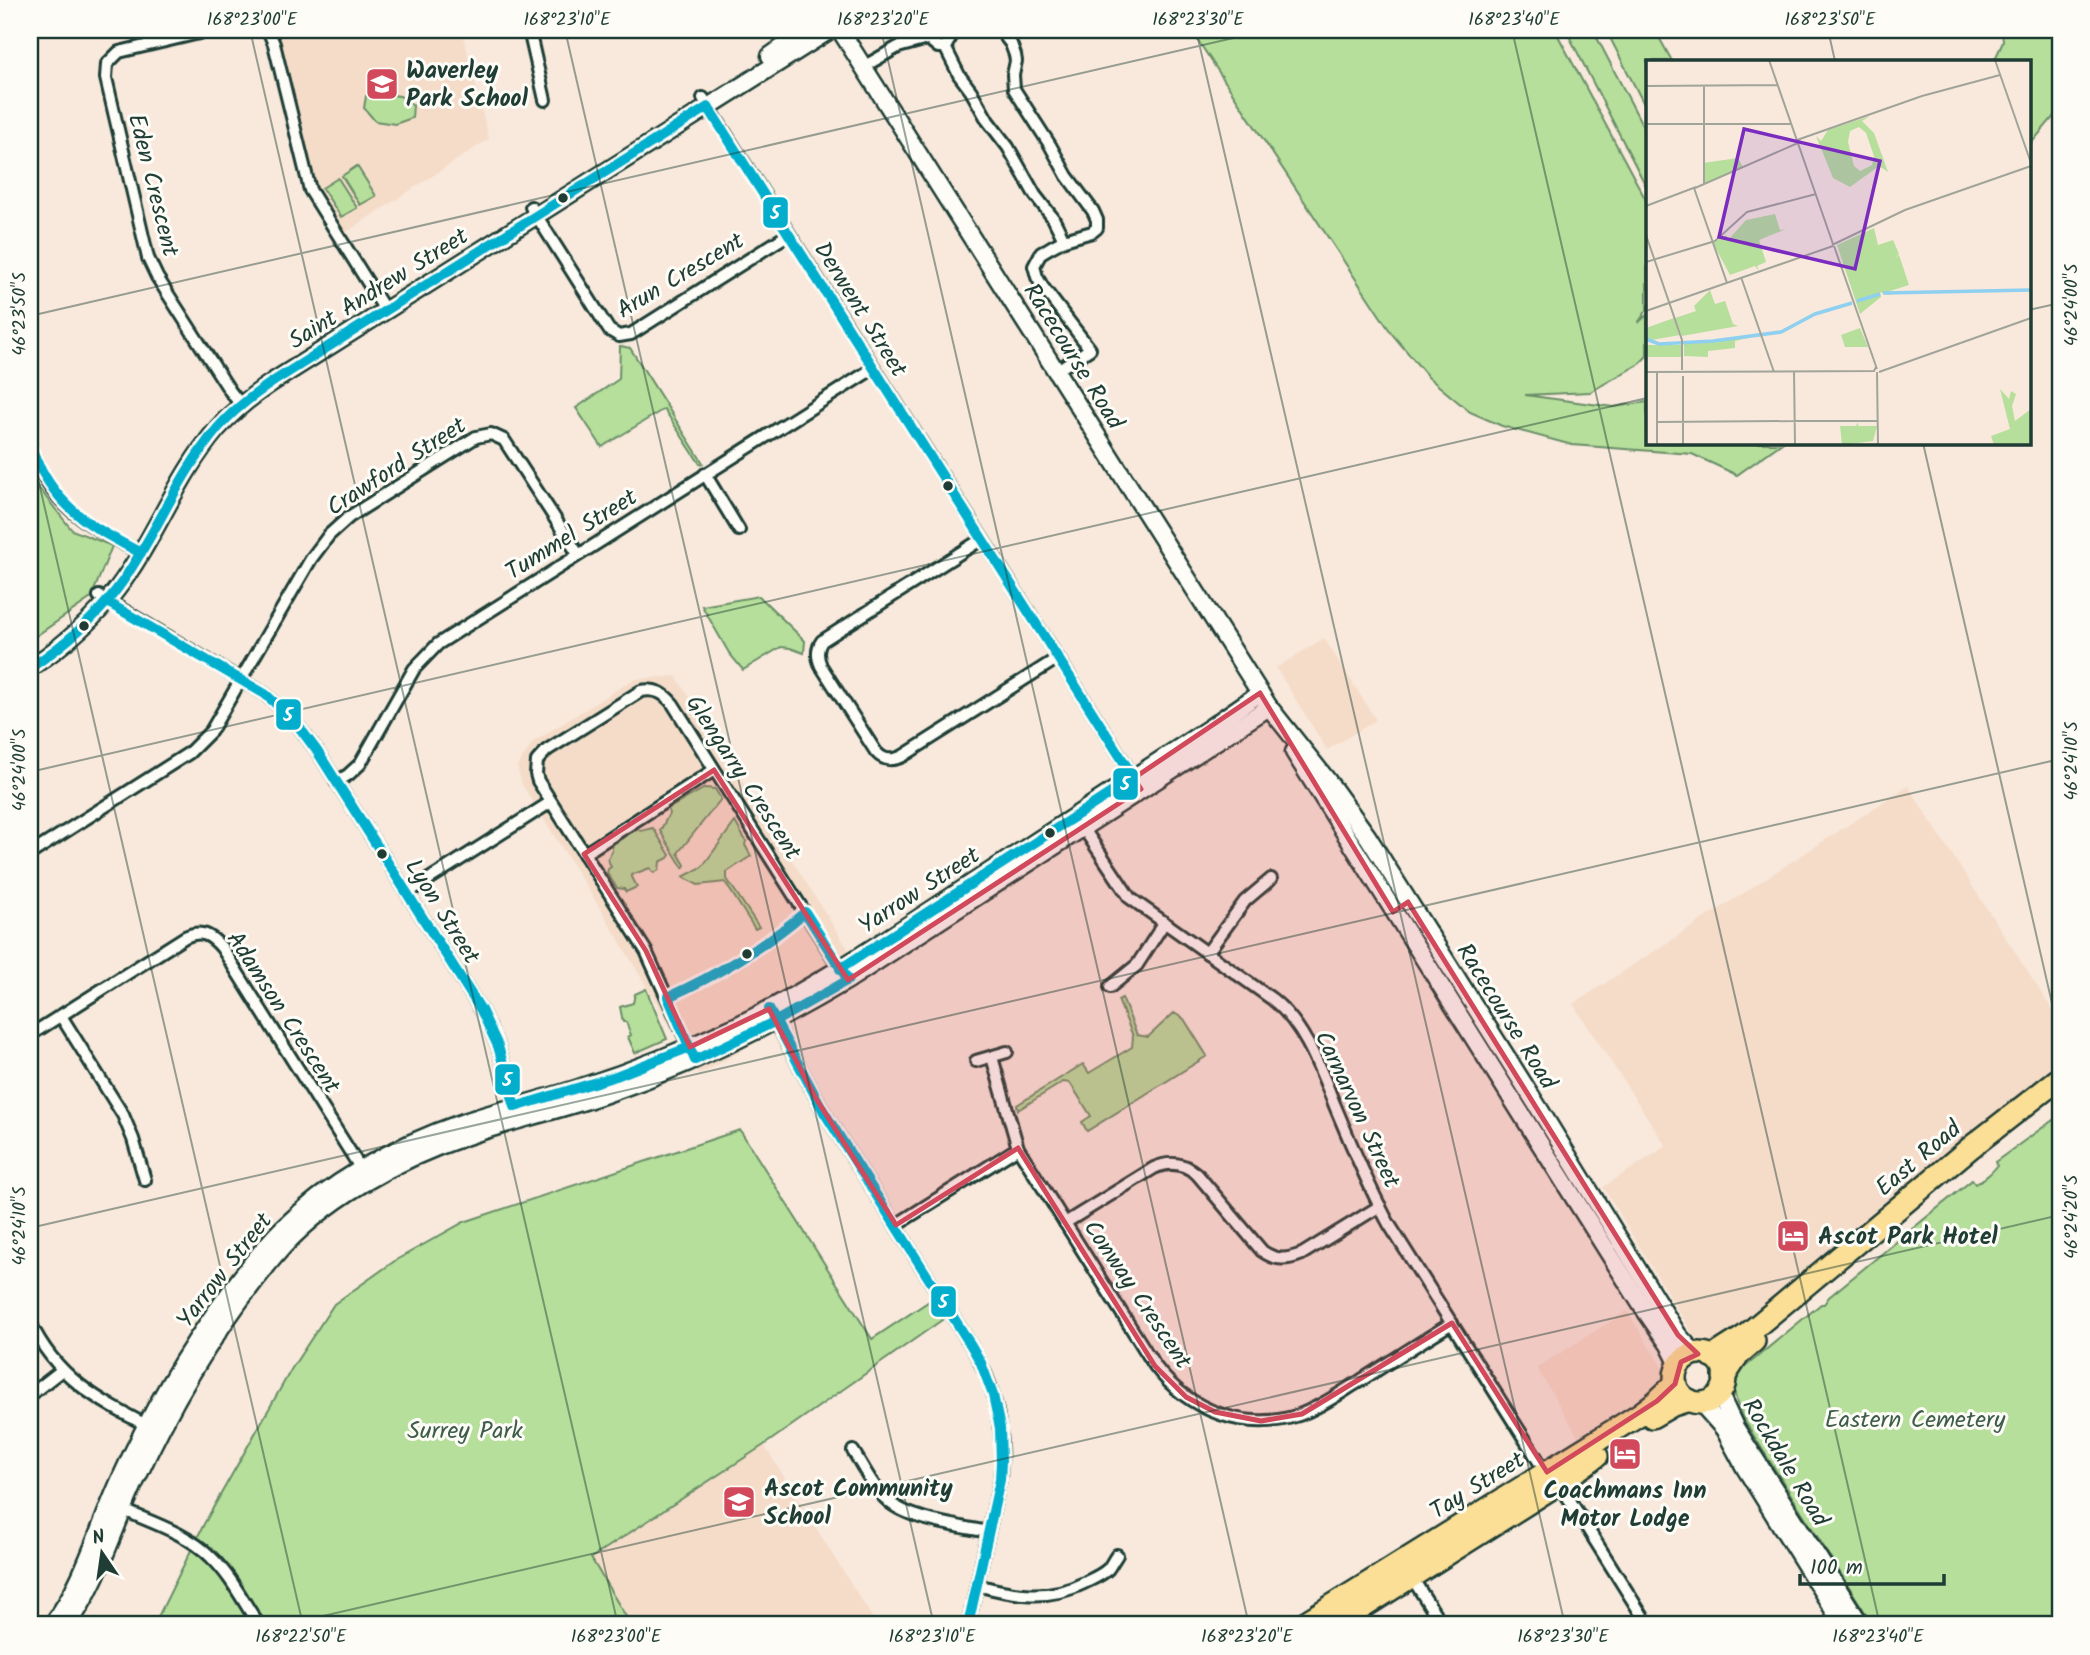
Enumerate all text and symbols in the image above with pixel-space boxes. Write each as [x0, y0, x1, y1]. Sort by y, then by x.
text: 168°23'00"E [207, 6, 298, 35]
text: 168°23'10"E [523, 6, 611, 35]
text: 168°23'20"E [837, 6, 929, 35]
text: 168°23'30"E [1152, 6, 1244, 35]
text: 168°23'40"E [1468, 6, 1560, 35]
text: 168°23'50"E [1784, 6, 1876, 35]
place label: Waverley Park School [406, 52, 529, 119]
inset map [1646, 60, 2030, 444]
school or university icon: Waverley Park School [363, 65, 401, 103]
street label: Eden Crescent [116, 110, 189, 262]
unlabelled marker [556, 191, 570, 205]
line badge: 5 [762, 196, 789, 229]
text: 5 [769, 199, 781, 229]
street label: Saint Andrew Street [281, 218, 477, 360]
street label: Arun Crescent [609, 222, 753, 330]
street label: Derwent Street [802, 234, 917, 386]
text: 46°24'00"S [2058, 263, 2087, 346]
text: 46°23'50"S [6, 272, 35, 356]
street label: Racecourse Road [1012, 276, 1134, 439]
street label: Crawford Street [319, 407, 475, 527]
street label: Tummel Street [498, 479, 646, 591]
unlabelled marker [941, 479, 955, 493]
unlabelled marker [77, 619, 91, 633]
street label: Glengarry Crescent [675, 687, 811, 869]
line badge: 5 [275, 698, 302, 731]
text: 5 [282, 701, 294, 731]
text: 46°24'10"S [2058, 721, 2087, 801]
text: 46°24'00"S [6, 728, 35, 811]
line badge: 5 [1112, 767, 1139, 801]
text: 5 [1119, 770, 1131, 800]
unlabelled marker [1043, 826, 1057, 840]
street label: Yarrow Street [851, 837, 989, 945]
unlabelled marker [375, 847, 389, 861]
street label: Lyon Street [394, 851, 490, 973]
street label: Adamson Crescent [215, 924, 351, 1103]
street label: Racecourse Road [1445, 936, 1567, 1099]
unlabelled marker [740, 947, 754, 961]
street label: Carnarvon Street [1303, 1024, 1411, 1195]
line badge: 5 [494, 1063, 521, 1096]
text: 5 [501, 1066, 513, 1096]
street label: East Road [1867, 1111, 1972, 1207]
text: 46°24'20"S [2058, 1175, 2087, 1259]
text: 46°24'10"S [6, 1186, 35, 1266]
street label: Yarrow Street [167, 1204, 284, 1337]
street label: Conway Crescent [1072, 1212, 1202, 1378]
hotel icon: Ascot Park Hotel [1774, 1217, 1812, 1255]
place label: Ascot Park Hotel [1818, 1218, 1998, 1257]
line badge: 5 [930, 1285, 957, 1318]
text: 5 [937, 1288, 949, 1318]
street label: Rockdale Road [1731, 1391, 1839, 1536]
park label: Eastern Cemetery [1825, 1401, 2006, 1440]
park label: Surrey Park [407, 1412, 523, 1451]
hotel icon: Coachmans Inn Motor Lodge [1606, 1435, 1644, 1473]
street label: Tay Street [1423, 1441, 1534, 1531]
place label: Ascot Community School [764, 1470, 953, 1537]
place label: Coachmans Inn Motor Lodge [1544, 1472, 1706, 1539]
school or university icon: Ascot Community School [720, 1483, 758, 1521]
north arrow [66, 1518, 136, 1588]
text: N [89, 1522, 108, 1554]
scale bar [1800, 1543, 1943, 1587]
text: 100 m [1810, 1552, 1863, 1585]
text: 168°22'50"E [255, 1623, 347, 1652]
text: 168°23'00"E [571, 1623, 662, 1652]
text: 168°23'10"E [888, 1623, 976, 1652]
text: 168°23'20"E [1201, 1623, 1293, 1652]
text: 168°23'30"E [1517, 1623, 1609, 1652]
text: 168°23'40"E [1832, 1623, 1924, 1652]

